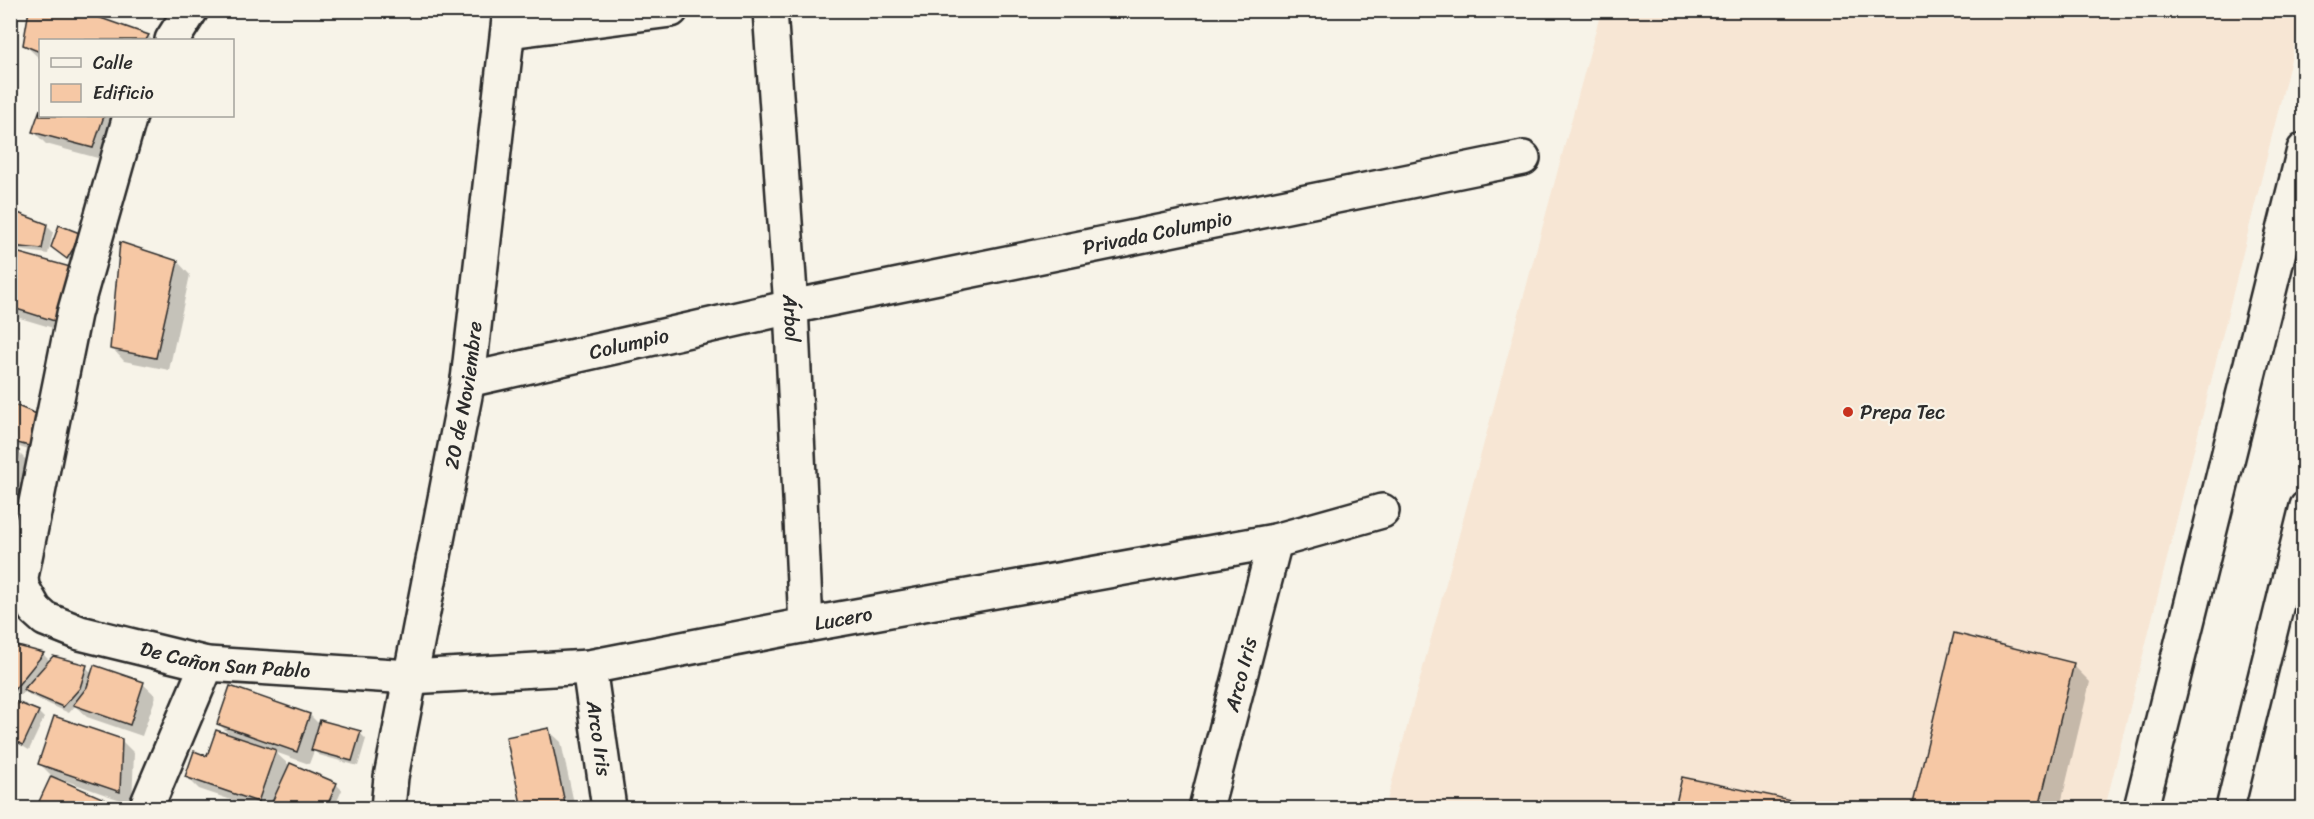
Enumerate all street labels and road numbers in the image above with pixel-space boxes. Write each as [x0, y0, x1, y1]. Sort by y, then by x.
street label: Privada Columpio [1080, 201, 1235, 265]
street label: Árbol [772, 292, 810, 343]
street label: Columpio [586, 318, 672, 370]
street label: 20 de Noviembre [434, 319, 493, 472]
street label: Lucero [812, 596, 875, 641]
street label: De Cañon San Pablo [136, 631, 311, 689]
street label: Arco Iris [1214, 633, 1268, 717]
street label: Arco Iris [576, 697, 621, 779]

